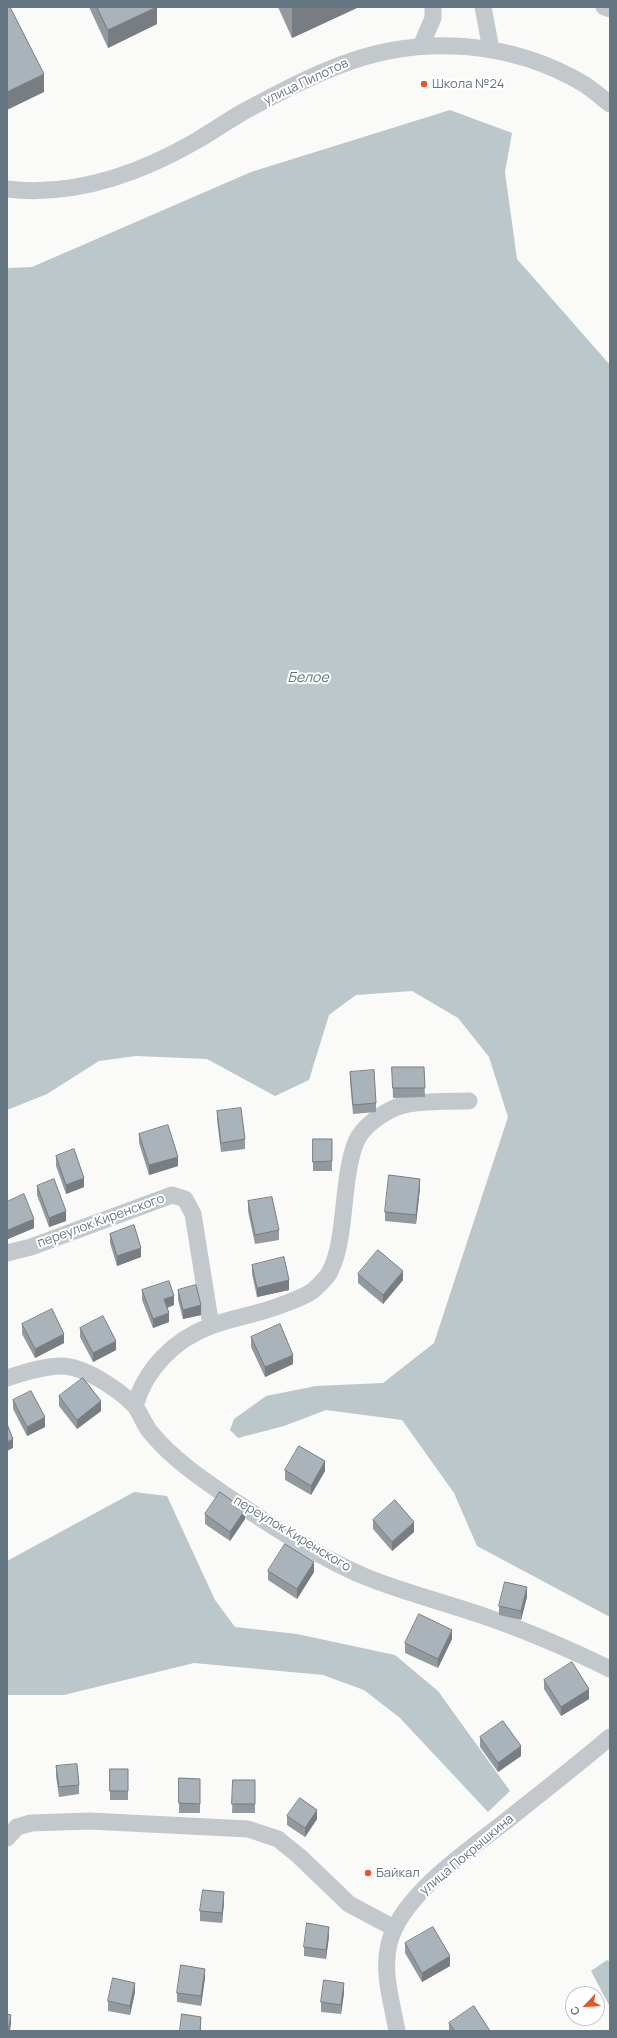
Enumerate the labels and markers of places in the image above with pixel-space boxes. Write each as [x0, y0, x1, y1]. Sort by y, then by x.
place label: Школа №24 [432, 76, 504, 92]
marker: Школа №24 [419, 79, 429, 89]
place label: Байкал [376, 1865, 420, 1881]
marker: Байкал [363, 1868, 373, 1878]

